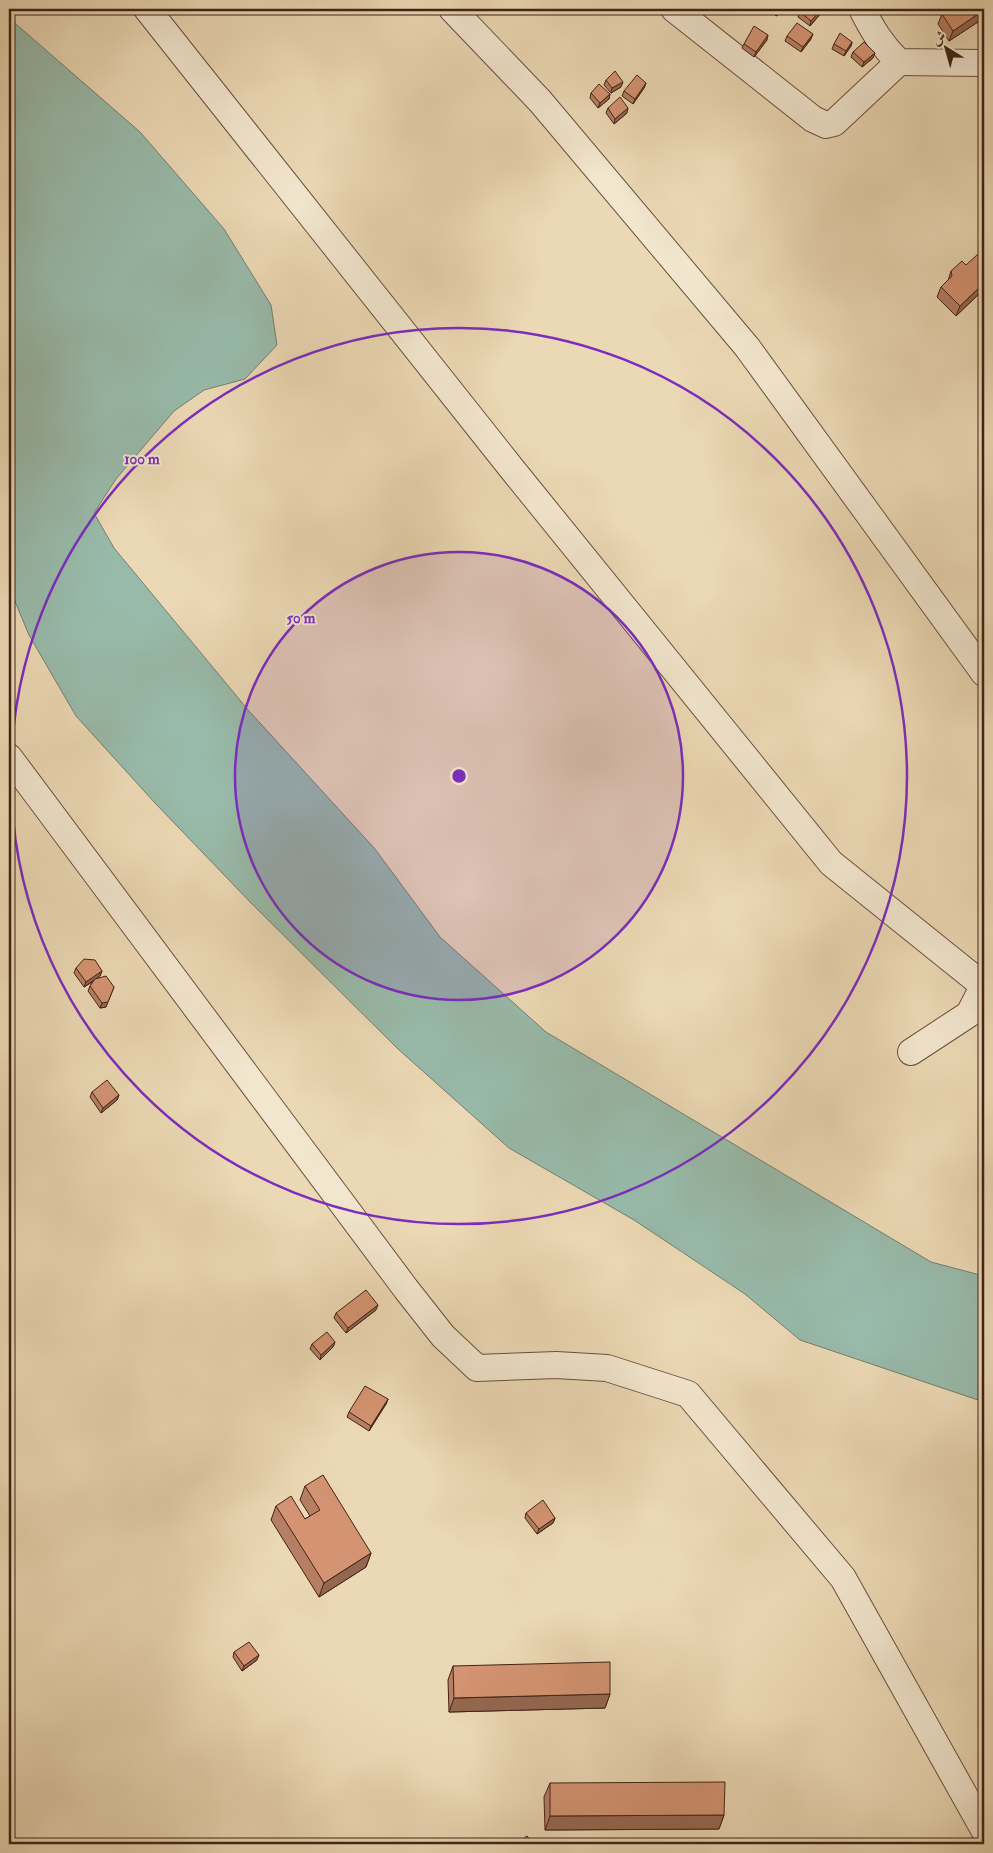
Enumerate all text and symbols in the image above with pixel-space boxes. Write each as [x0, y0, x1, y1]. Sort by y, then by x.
north arrow [920, 22, 970, 72]
text: ش [928, 27, 949, 49]
text: 100 m [124, 450, 160, 469]
text: 50 m [287, 609, 316, 628]
centre of rings [450, 767, 468, 785]

